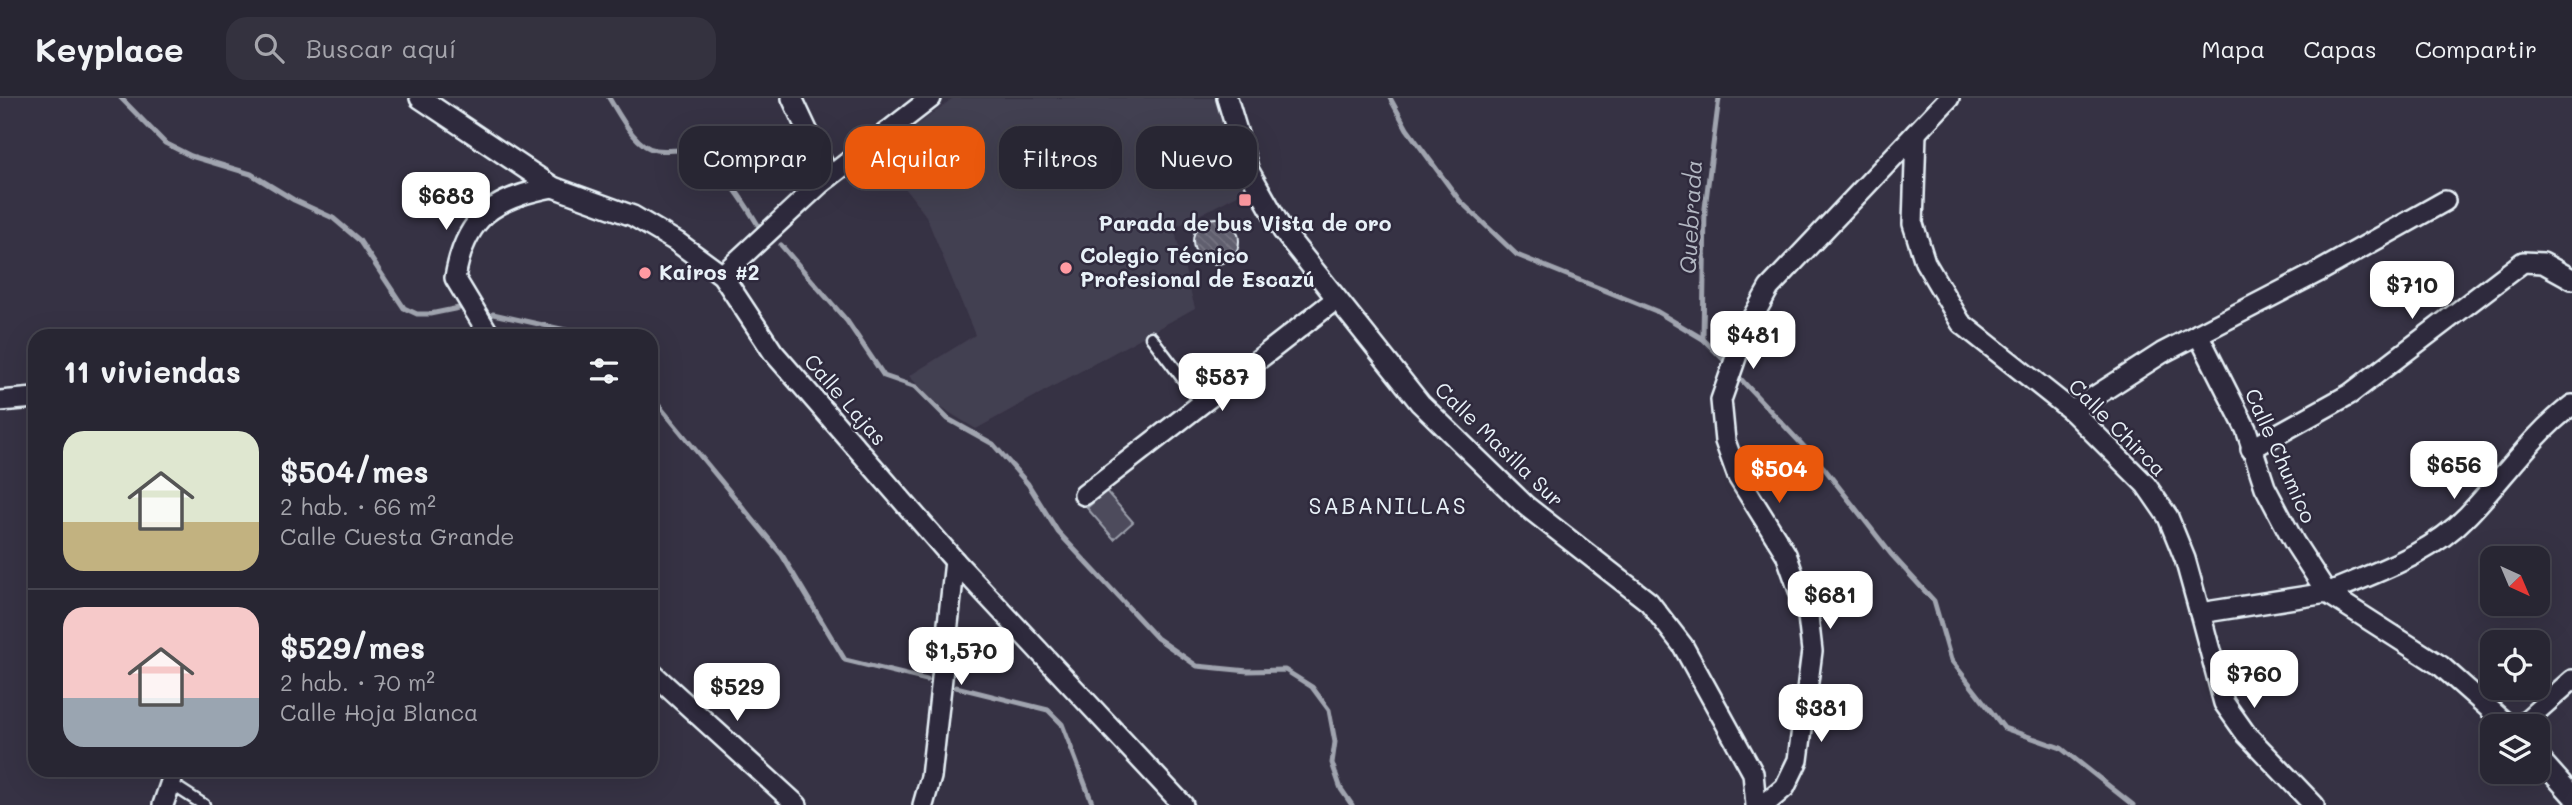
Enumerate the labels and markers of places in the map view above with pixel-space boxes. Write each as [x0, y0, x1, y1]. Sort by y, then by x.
pin: $683 [405, 172, 487, 232]
marker: Parada de bus Vista de oro [1237, 192, 1253, 208]
place label: Parada de bus Vista de oro [1099, 209, 1392, 236]
place label: Colegio Técnico Profesional de Escazú [1080, 241, 1315, 292]
place label: Kairos #2 [659, 258, 760, 285]
marker: Colegio Técnico Profesional de Escazú [1058, 260, 1074, 276]
pin: $710 [2371, 262, 2453, 321]
marker: Kairos #2 [637, 265, 653, 281]
pin: $481 [1712, 312, 1794, 371]
pin: $587 [1181, 354, 1263, 413]
pin: $656 [2413, 442, 2495, 501]
pin: $504 [1738, 446, 1820, 505]
pin: $681 [1789, 572, 1871, 631]
pin: $1,570 [904, 628, 1018, 687]
pin: $760 [2213, 650, 2295, 710]
pin: $529 [696, 664, 778, 723]
pin: $381 [1780, 684, 1862, 744]

